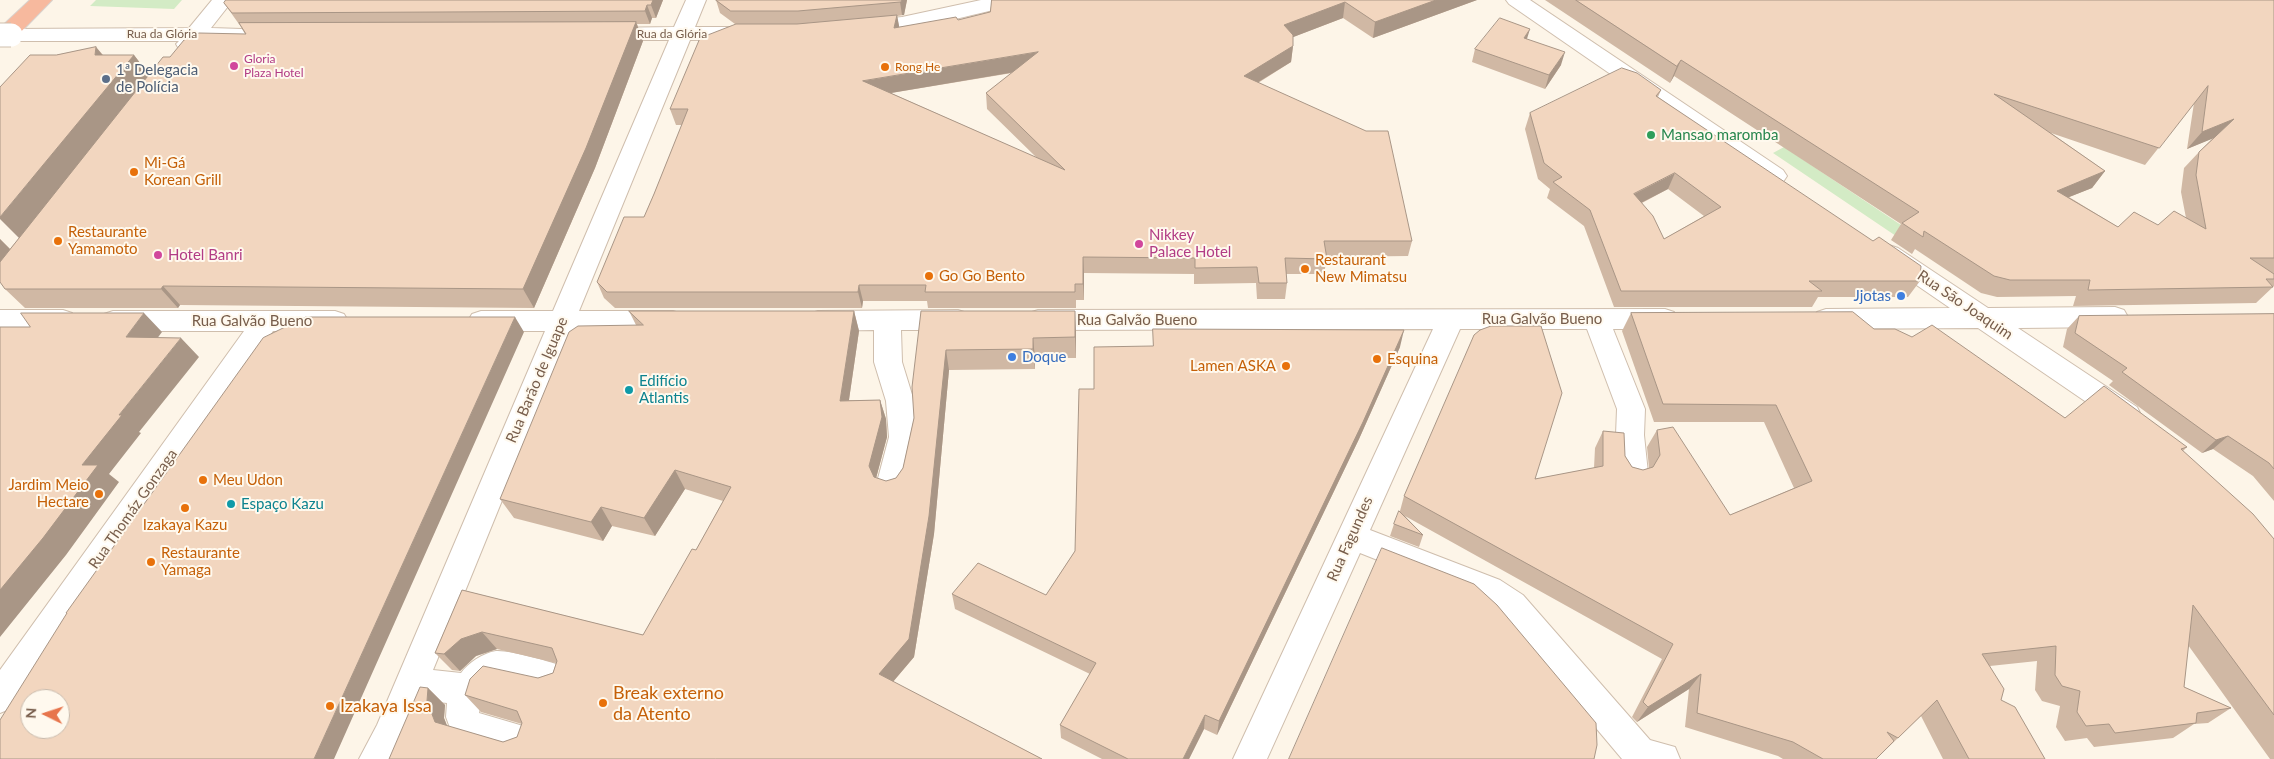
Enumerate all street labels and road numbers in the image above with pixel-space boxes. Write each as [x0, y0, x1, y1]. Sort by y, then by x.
street label: Rua da Glória [127, 27, 197, 41]
street label: Rua da Glória [637, 27, 707, 41]
street label: Rua São Joaquim [1914, 266, 2016, 344]
street label: Rua Galvão Bueno [1482, 310, 1602, 328]
street label: Rua Galvão Bueno [1077, 311, 1197, 329]
street label: Rua Galvão Bueno [192, 312, 312, 330]
street label: Rua Barão de Iguape [502, 314, 572, 446]
street label: Rua Thomáz Gonzaga [85, 446, 181, 572]
street label: Rua Fagundes [1323, 494, 1377, 584]

